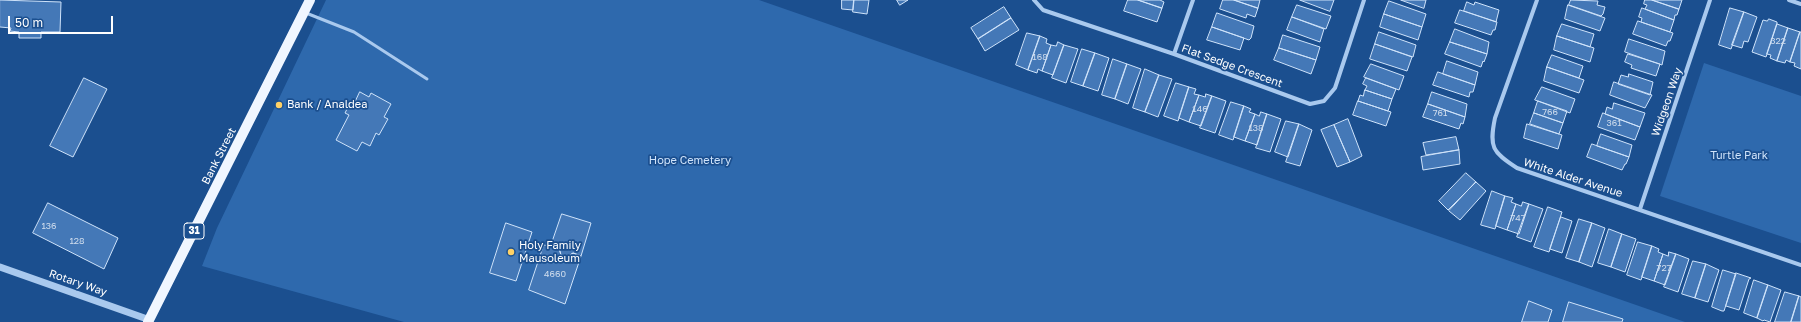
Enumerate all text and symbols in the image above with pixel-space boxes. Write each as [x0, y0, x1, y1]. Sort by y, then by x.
scale bar [10, 8, 115, 34]
text: 50 m [15, 15, 43, 30]
house number: 322 [1770, 36, 1786, 46]
street label: Flat Sedge Crescent [1180, 42, 1284, 90]
house number: 168 [1032, 52, 1048, 62]
street label: Widgeon Way [1649, 66, 1685, 138]
place label: Bank / Analdea [287, 98, 367, 112]
marker: Bank / Analdea [274, 100, 284, 110]
house number: 146 [1192, 104, 1208, 114]
house number: 766 [1542, 107, 1558, 117]
house number: 761 [1433, 108, 1447, 118]
house number: 361 [1606, 118, 1622, 128]
house number: 138 [1248, 123, 1264, 133]
street label: Bank Street [199, 125, 239, 187]
park label: Turtle Park [1710, 149, 1768, 163]
park label: Hope Cemetery [649, 154, 731, 168]
street label: White Alder Avenue [1522, 156, 1624, 200]
house number: 747 [1510, 213, 1526, 223]
house number: 136 [41, 221, 57, 231]
road number: 31 [184, 223, 204, 239]
house number: 128 [69, 236, 85, 246]
place label: Holy Family Mausoleum [519, 239, 581, 265]
marker: Holy Family Mausoleum [506, 247, 516, 257]
house number: 727 [1657, 263, 1671, 273]
street label: Rotary Way [47, 267, 109, 299]
house number: 4660 [544, 269, 566, 279]

